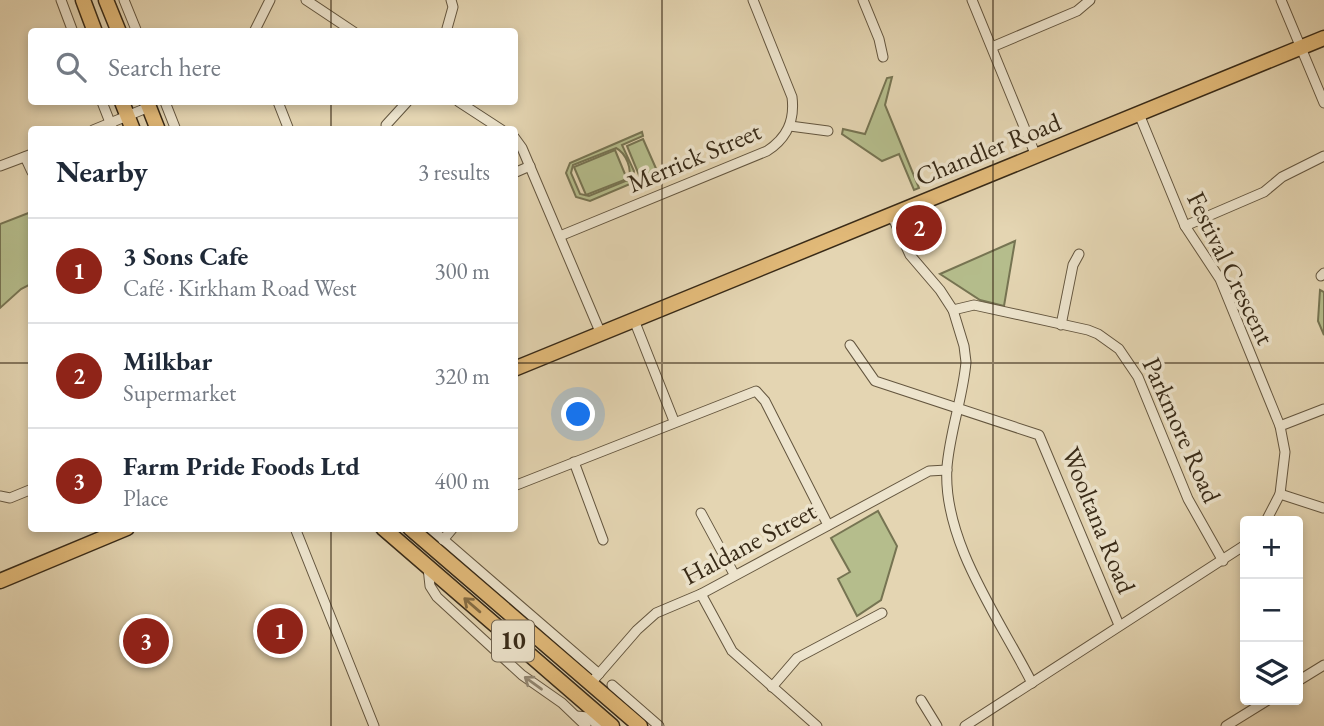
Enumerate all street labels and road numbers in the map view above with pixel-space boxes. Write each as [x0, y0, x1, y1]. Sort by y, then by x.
street label: Chandler Road [910, 104, 1066, 194]
street label: Merrick Street [622, 114, 766, 200]
street label: Festival Crescent [1179, 186, 1283, 350]
street label: Parkmore Road [1135, 352, 1230, 509]
street label: Wooltana Road [1054, 442, 1144, 599]
street label: Haldane Street [676, 493, 822, 593]
road number: 10 [492, 620, 534, 662]

